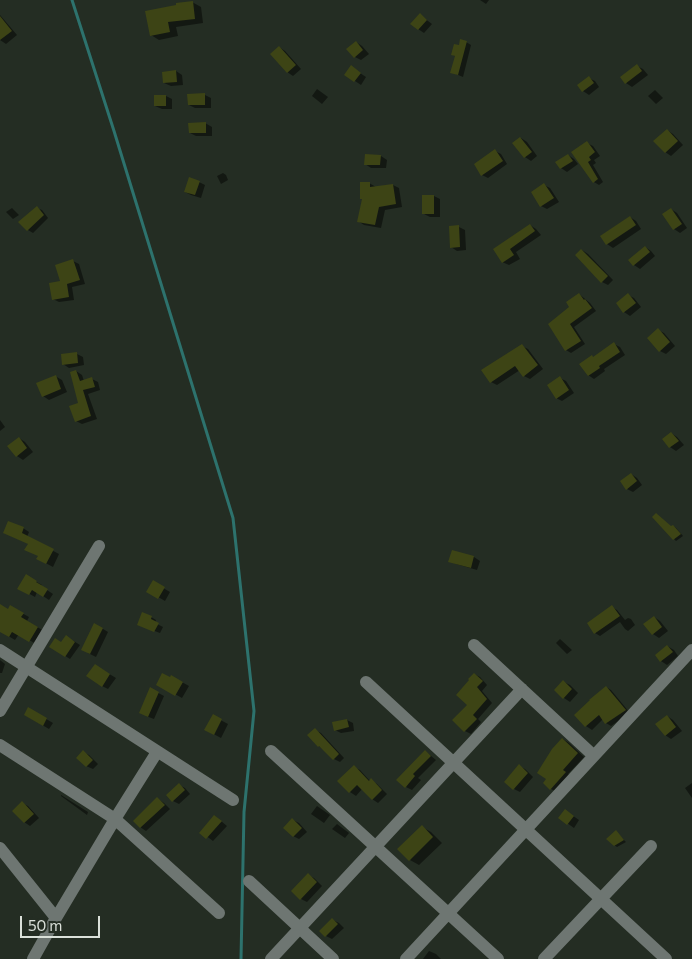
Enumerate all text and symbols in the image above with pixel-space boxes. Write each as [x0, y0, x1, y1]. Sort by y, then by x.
scale bar [22, 906, 102, 938]
text: 50 m [28, 916, 62, 934]

